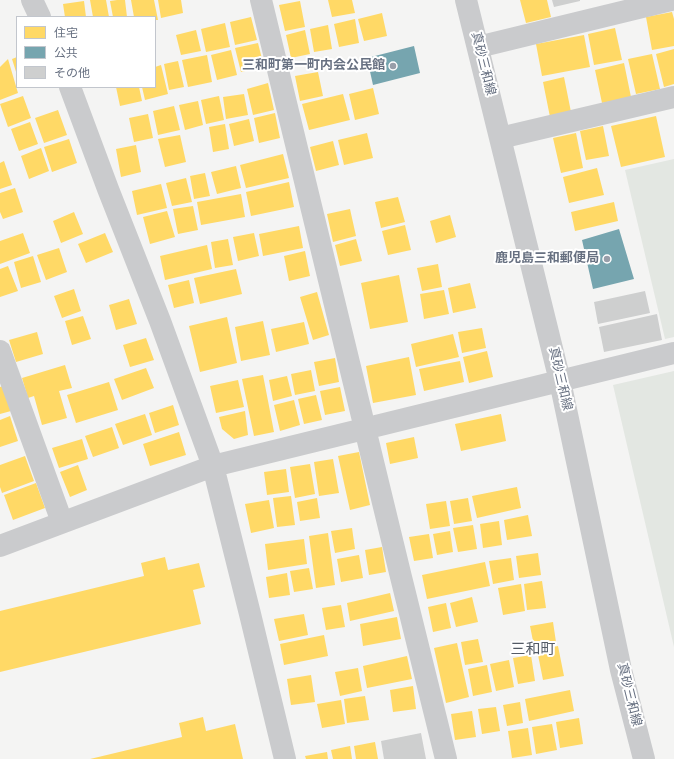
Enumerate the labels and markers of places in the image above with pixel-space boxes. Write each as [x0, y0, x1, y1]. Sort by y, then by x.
place label: 三和町第一町内会公民館 [242, 58, 385, 74]
marker: 三和町第一町内会公民館 [388, 61, 398, 71]
place label: 鹿児島三和郵便局 [495, 251, 599, 267]
marker: 鹿児島三和郵便局 [602, 254, 612, 264]

